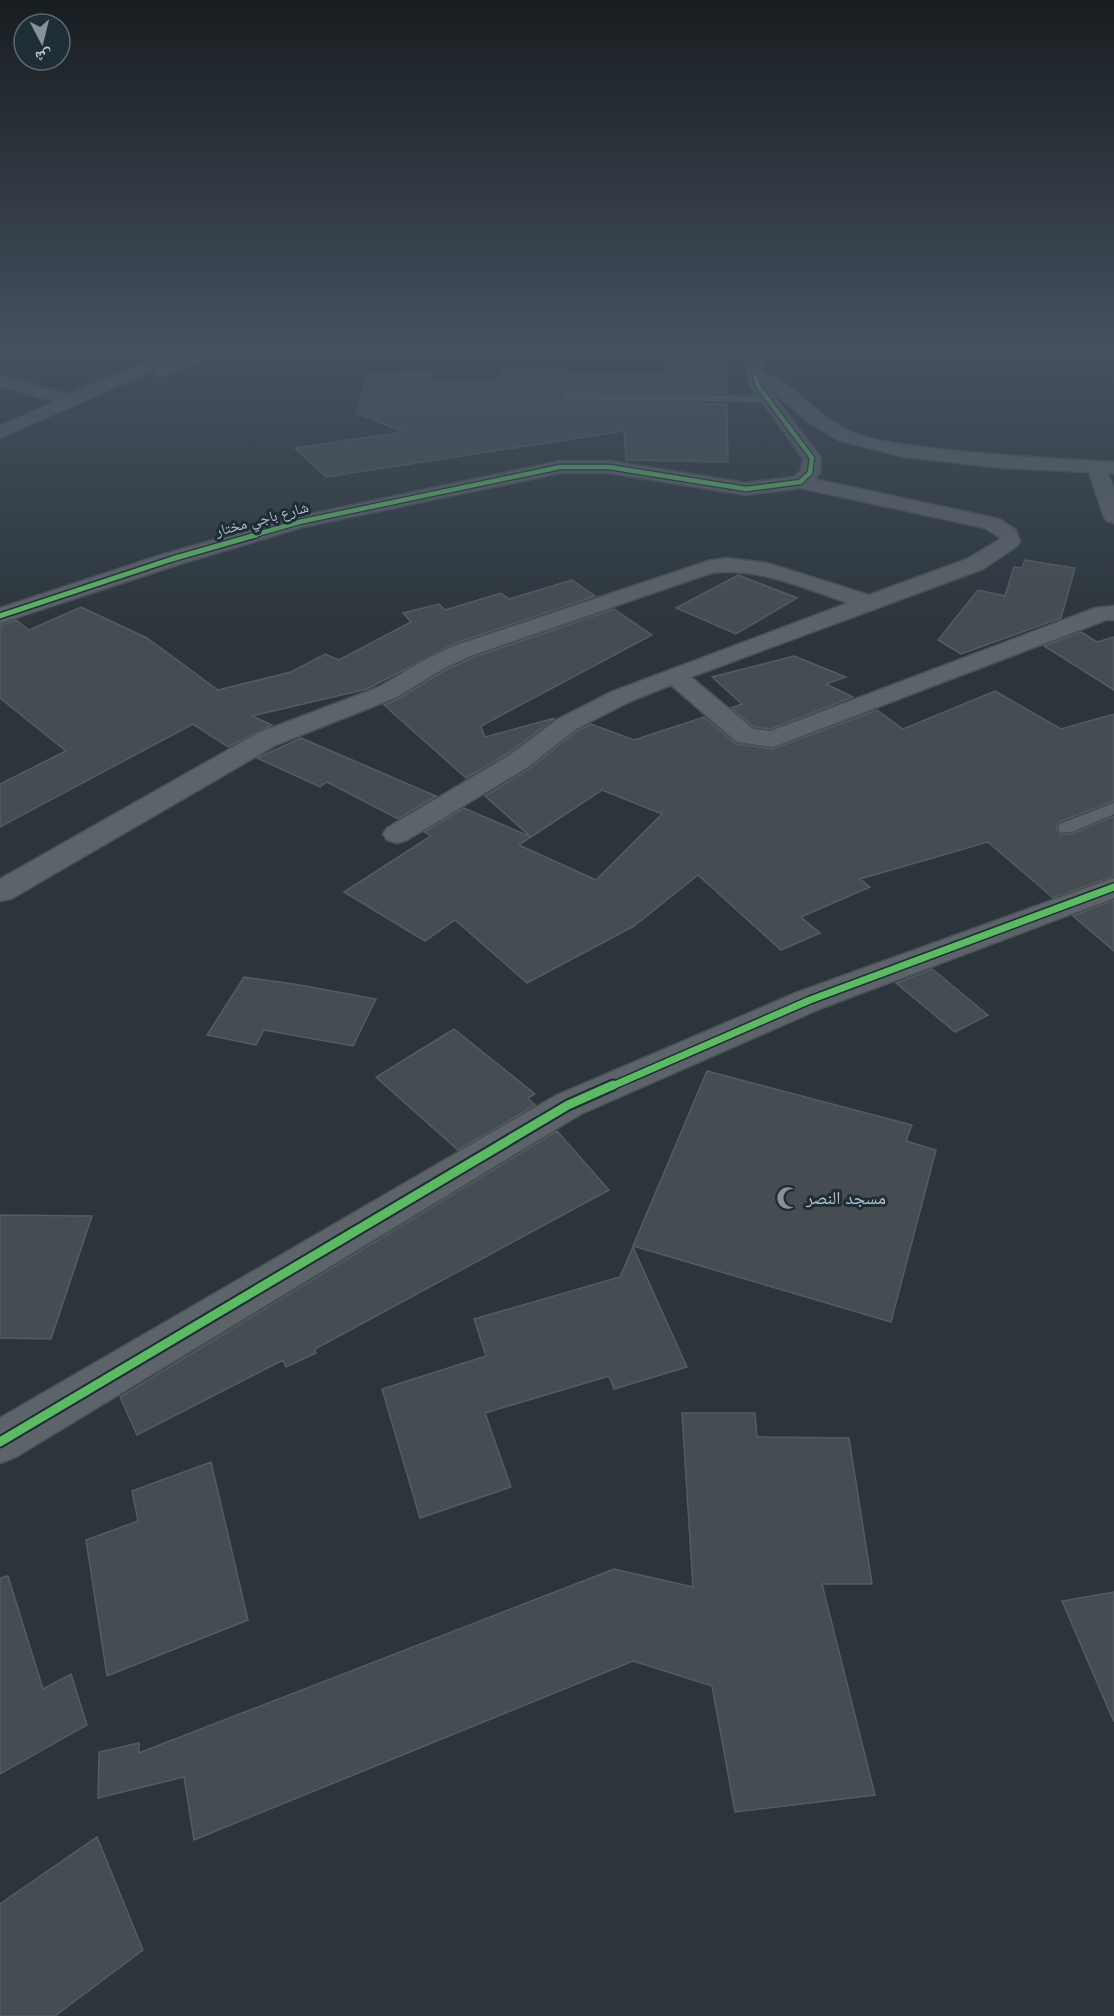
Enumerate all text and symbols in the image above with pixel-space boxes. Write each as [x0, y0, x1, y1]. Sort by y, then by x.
north arrow [12, 12, 72, 72]
text: ش [34, 46, 53, 67]
street label: شارع باجي مختار [212, 498, 311, 543]
mosque icon: مسجد النصر [775, 1185, 801, 1211]
place label: مسجد النصر [805, 1187, 886, 1208]

